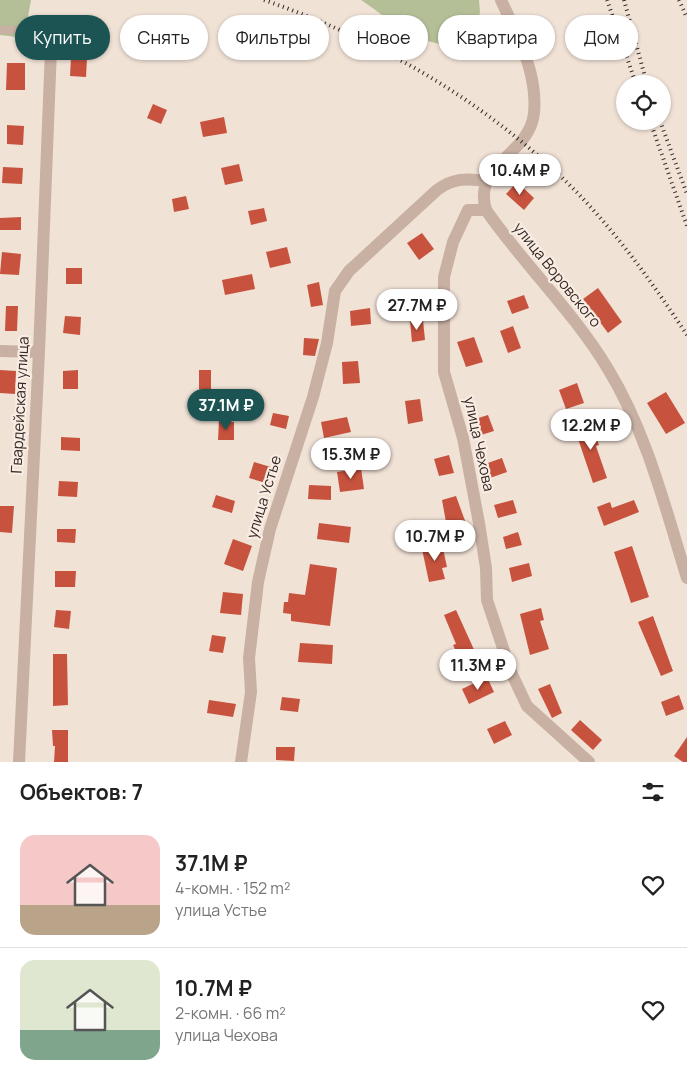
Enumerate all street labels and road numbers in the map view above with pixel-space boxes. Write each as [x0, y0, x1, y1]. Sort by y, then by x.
street label: улица Воровского [509, 218, 606, 332]
street label: Гвардейская улица [5, 336, 34, 474]
street label: улица Чехова [459, 395, 500, 493]
street label: улица Устье [241, 452, 286, 541]

